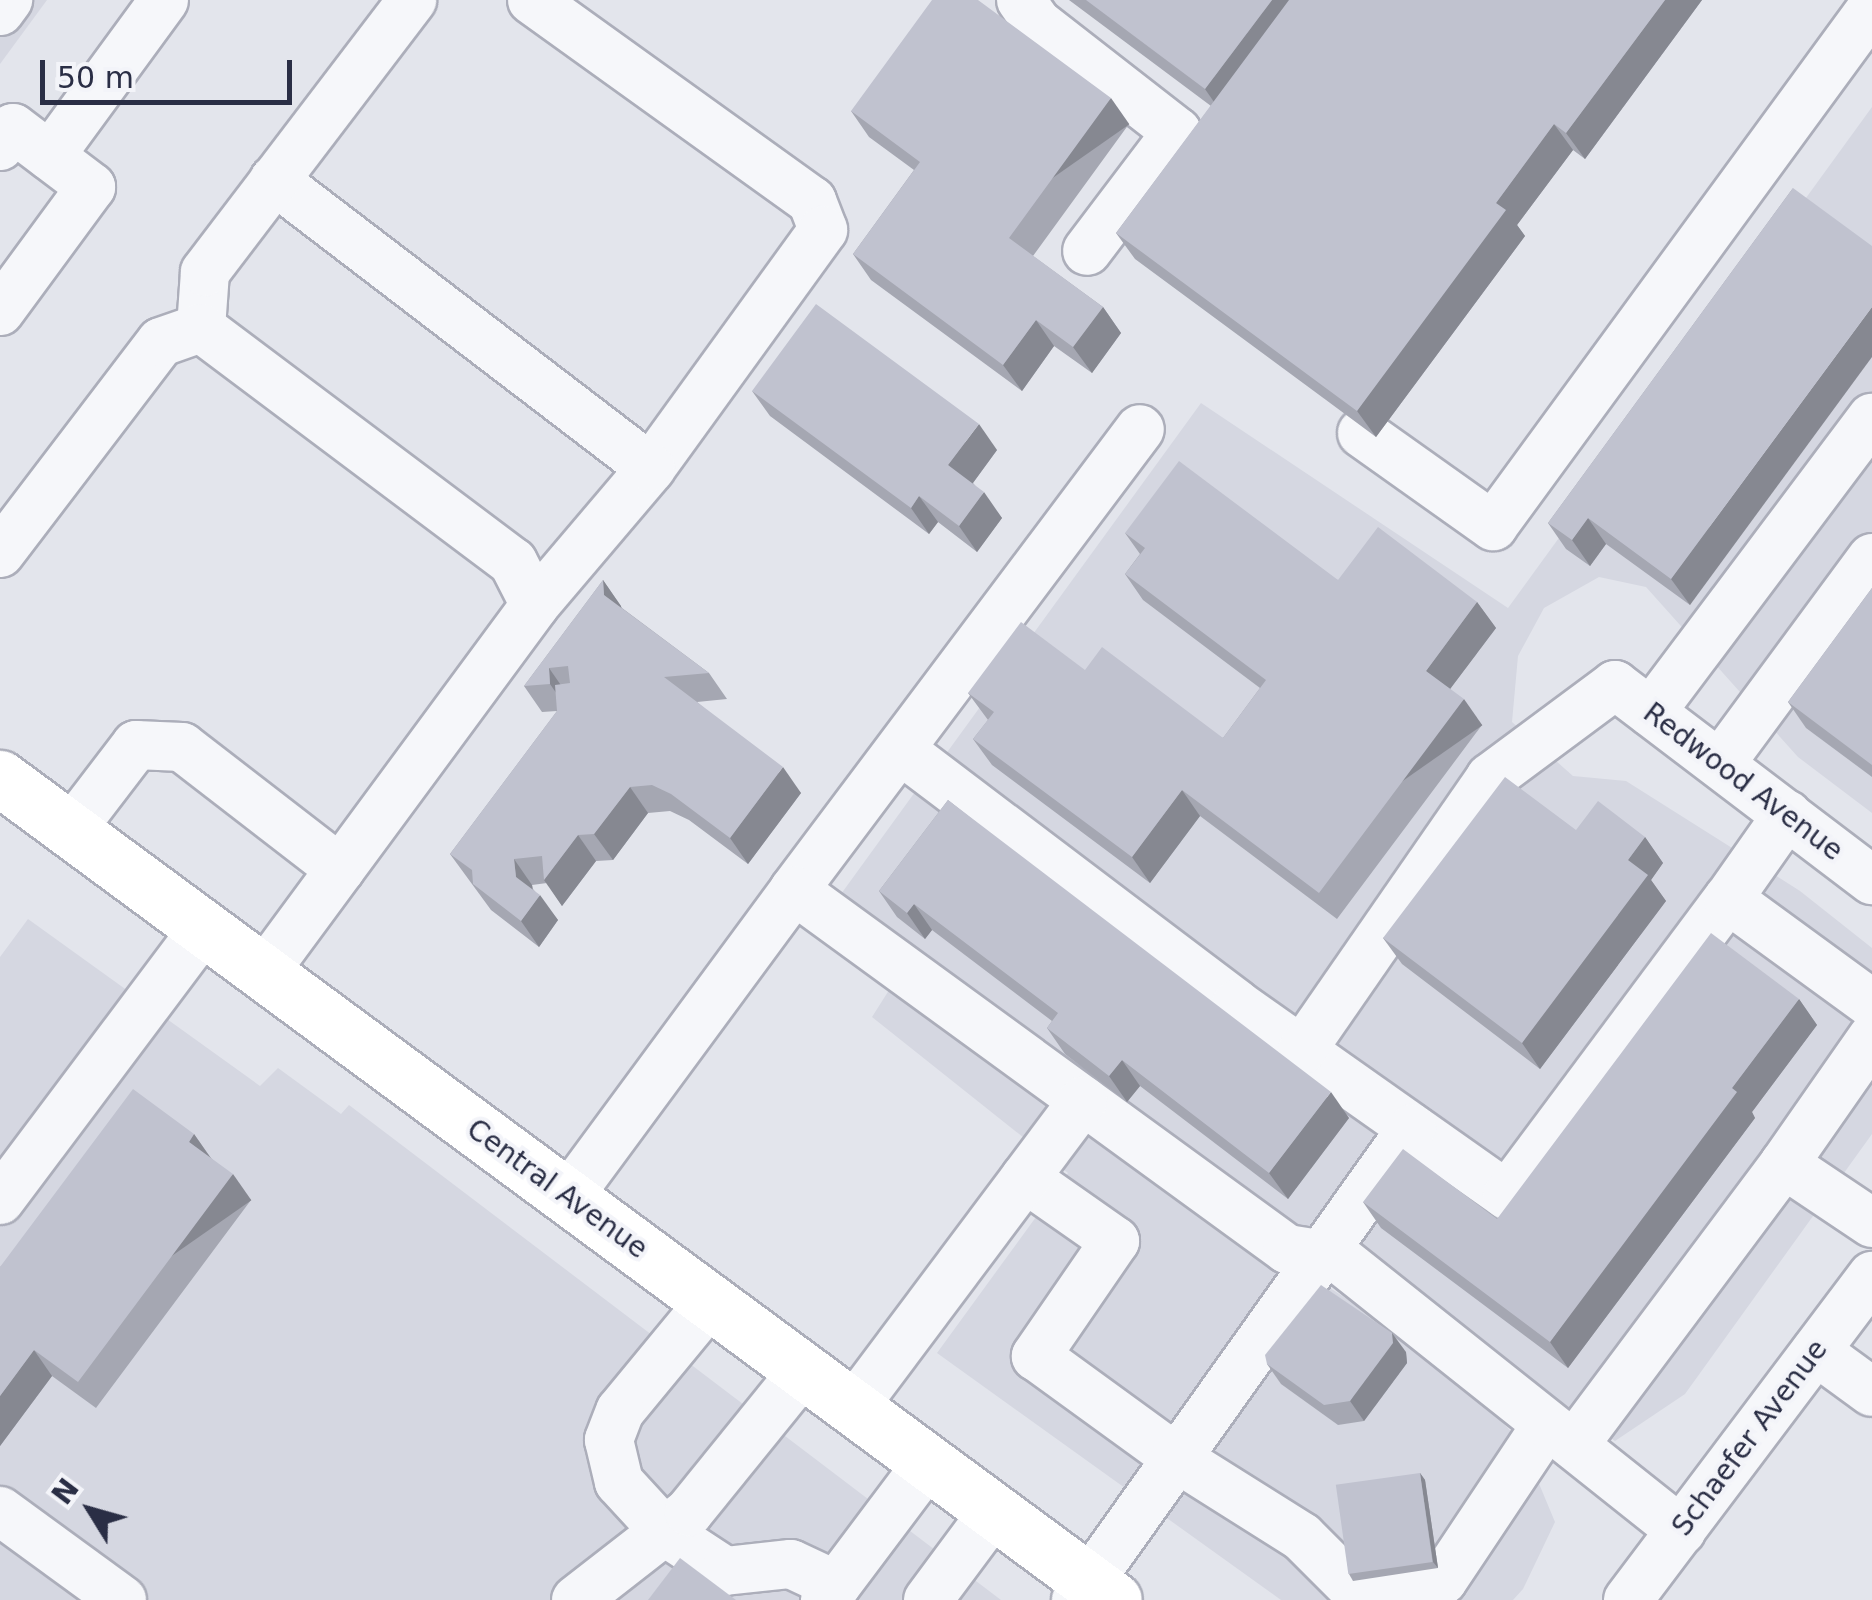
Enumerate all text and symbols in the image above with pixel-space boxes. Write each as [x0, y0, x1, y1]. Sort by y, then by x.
scale bar [45, 40, 298, 102]
text: 50 m [57, 60, 134, 95]
street label: Redwood Avenue [1637, 696, 1849, 868]
street label: Central Avenue [460, 1112, 654, 1266]
street label: Schaefer Avenue [1665, 1333, 1835, 1543]
north arrow [40, 1460, 140, 1560]
text: N [45, 1472, 86, 1511]

